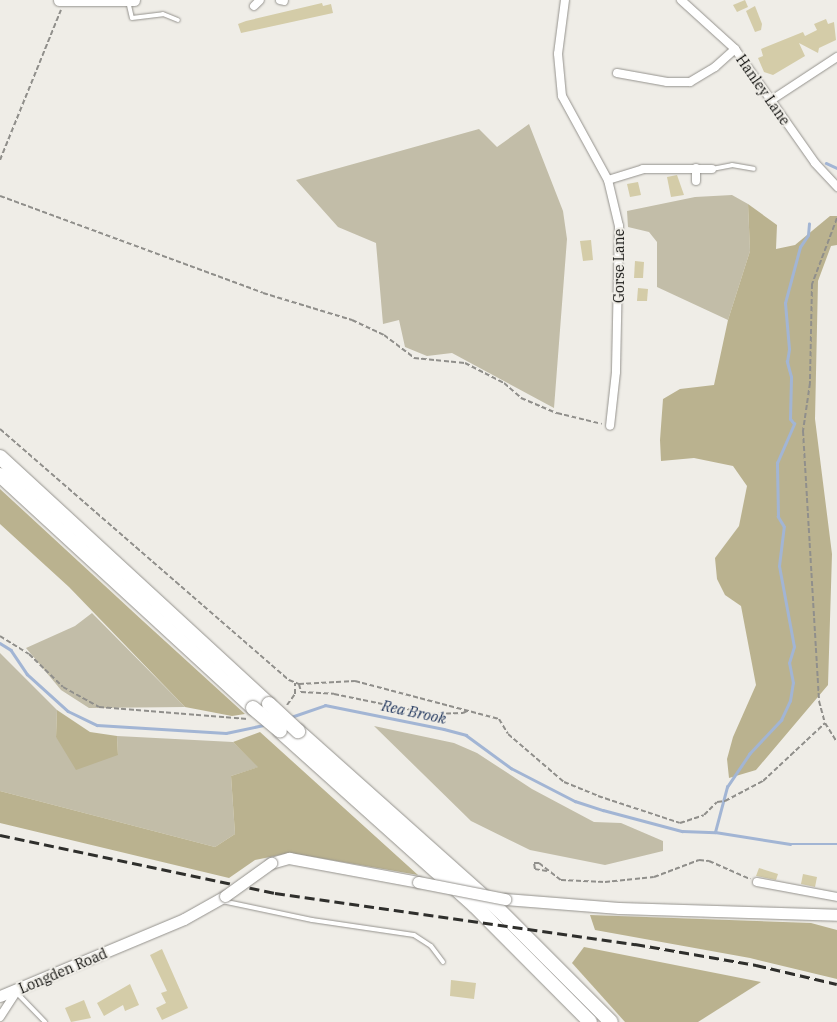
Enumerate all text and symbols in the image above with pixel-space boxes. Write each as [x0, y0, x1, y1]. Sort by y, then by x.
street label: Hanley Lane [732, 51, 794, 129]
street label: Gorse Lane [611, 229, 627, 303]
water label: Rea Brook [380, 696, 448, 728]
street label: Longden Road [16, 945, 110, 997]

